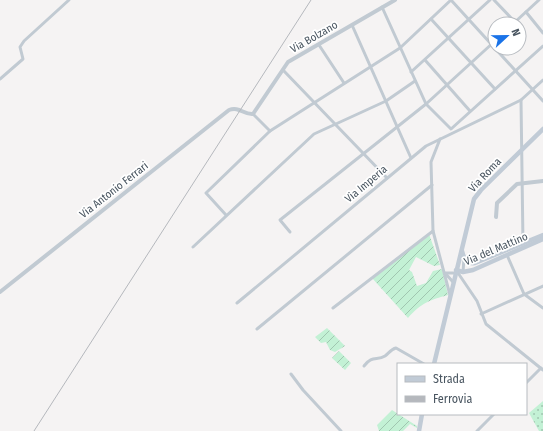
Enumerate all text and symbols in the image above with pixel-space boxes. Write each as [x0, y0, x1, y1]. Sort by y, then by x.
north arrow [487, 16, 527, 56]
street label: Via Bolzano [288, 18, 340, 56]
text: N [509, 27, 523, 38]
street label: Via Roma [466, 155, 504, 195]
street label: Via Antonio Ferrari [77, 159, 151, 221]
street label: Via Imperia [342, 163, 390, 205]
street label: Via del Mattino [462, 230, 530, 268]
legend [397, 363, 527, 415]
text: Strada [433, 372, 465, 386]
text: Ferrovia [433, 392, 472, 406]

